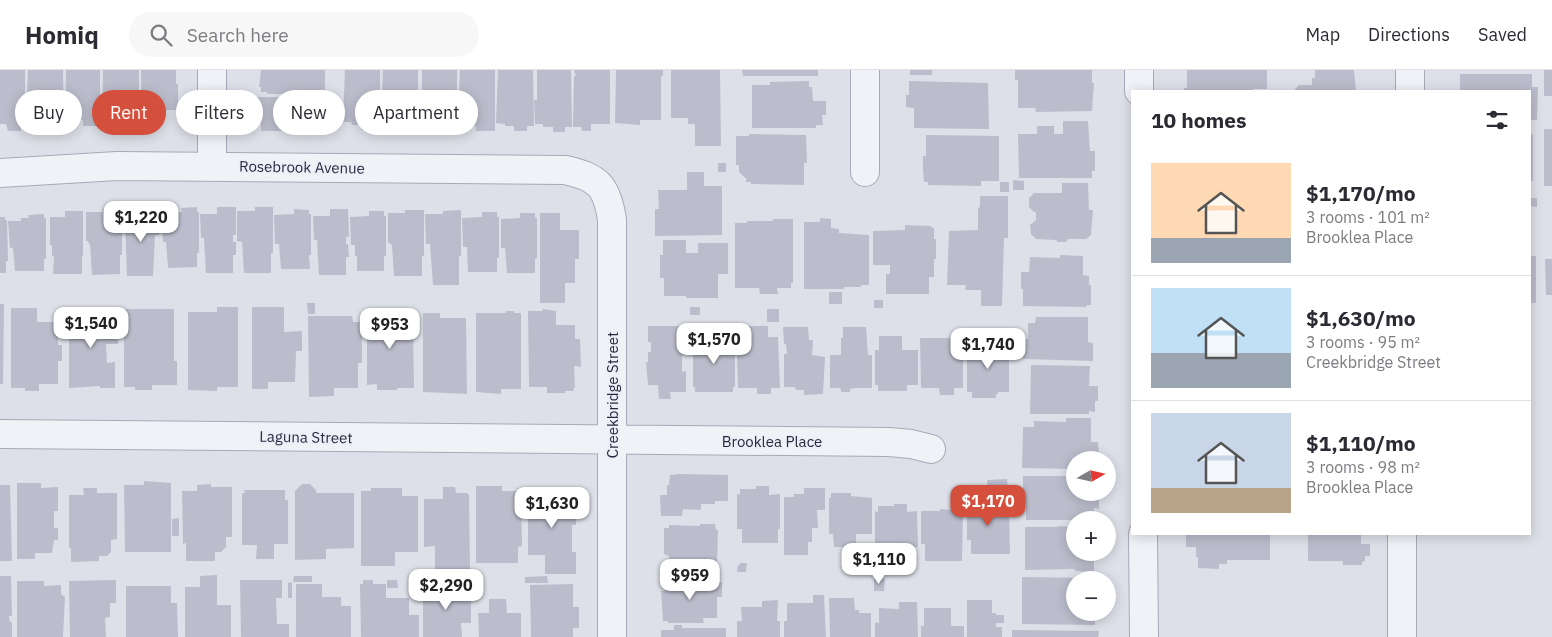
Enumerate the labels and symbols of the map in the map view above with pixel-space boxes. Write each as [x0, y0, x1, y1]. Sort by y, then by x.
street label: Rosebrook Avenue [239, 156, 365, 178]
pin: $1,220 [100, 200, 182, 243]
pin: $1,540 [50, 306, 132, 349]
pin: $953 [360, 308, 420, 350]
pin: $1,570 [673, 322, 755, 365]
pin: $1,740 [947, 328, 1029, 370]
street label: Creekbridge Street [603, 332, 622, 458]
street label: Laguna Street [259, 427, 353, 447]
street label: Brooklea Place [722, 432, 822, 451]
north arrow [1066, 451, 1116, 501]
pin: $1,170 [947, 484, 1029, 527]
pin: $1,630 [511, 486, 593, 529]
pin: $1,110 [838, 542, 920, 585]
pin: $959 [660, 558, 720, 601]
pin: $2,290 [405, 568, 487, 611]

